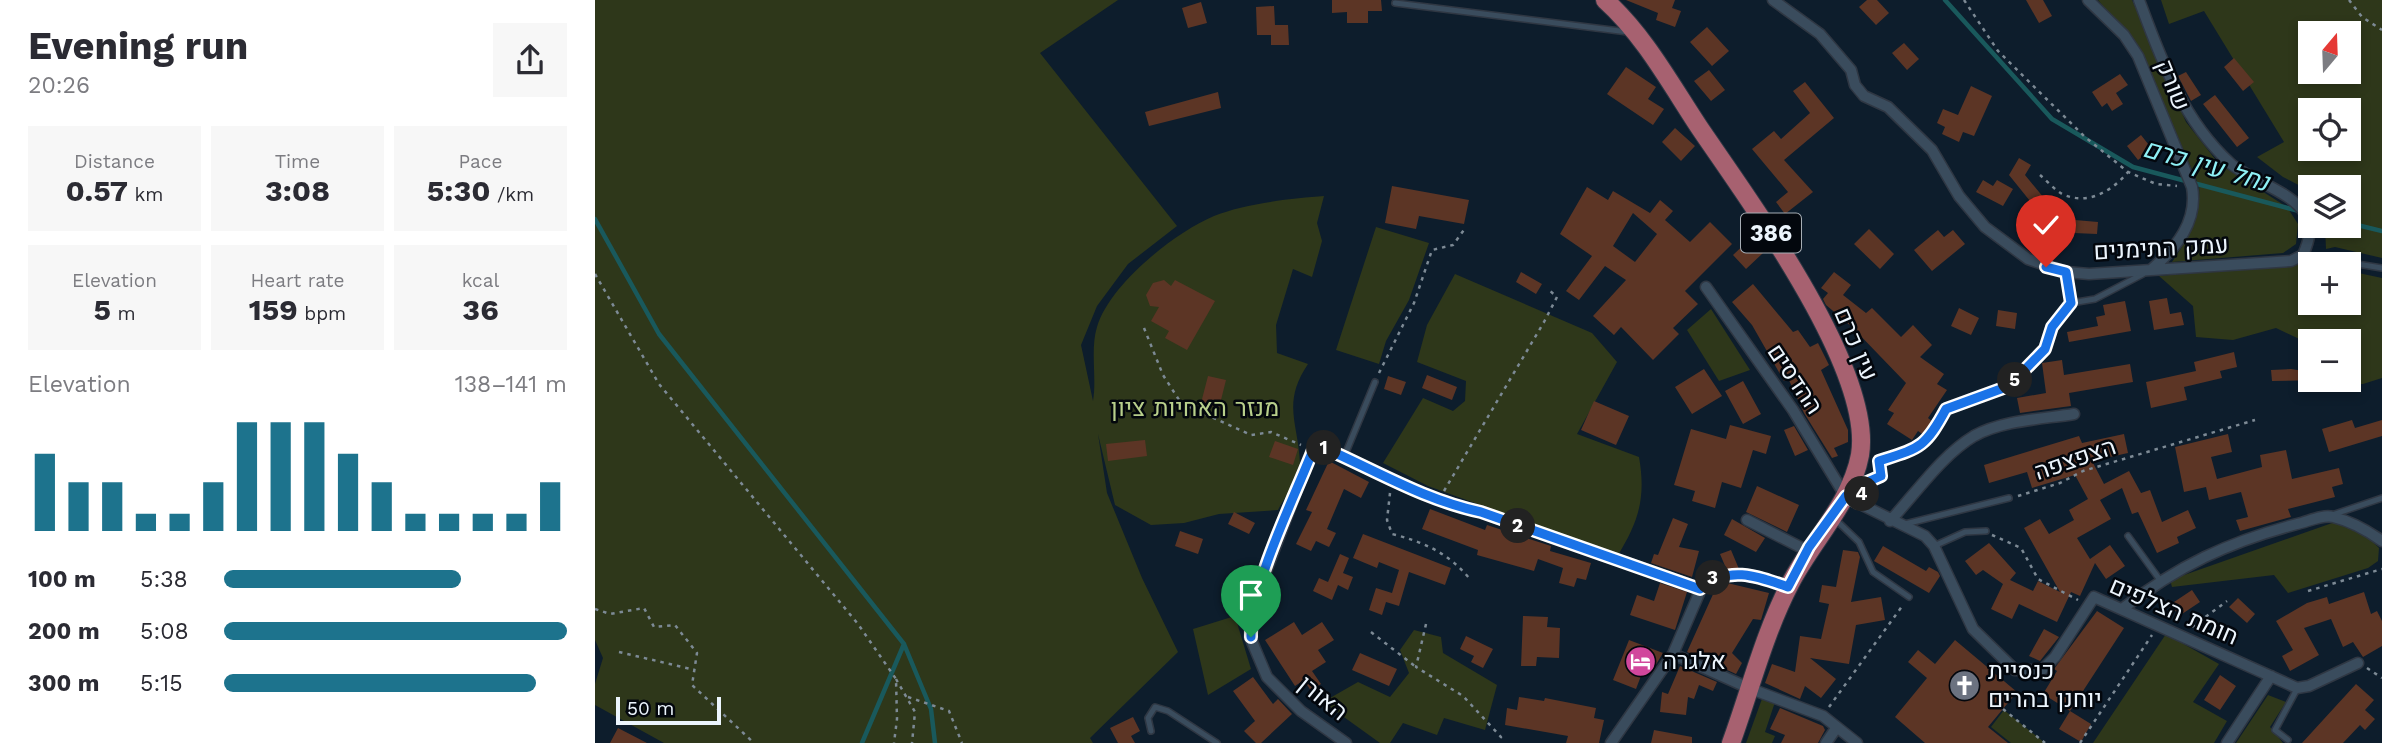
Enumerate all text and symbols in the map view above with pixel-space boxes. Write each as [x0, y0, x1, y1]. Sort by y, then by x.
north arrow [2298, 21, 2361, 84]
map controls [2298, 21, 2361, 392]
button: share [493, 23, 567, 97]
text: Evening run [28, 24, 248, 68]
street label: שורק [2150, 55, 2196, 115]
text: 20:26 [28, 72, 90, 99]
button: locate [2298, 98, 2361, 161]
water label: נחל עין כרם [2140, 133, 2274, 198]
text: Distance [74, 150, 155, 173]
text: Time [275, 150, 320, 173]
text: Pace [459, 150, 502, 173]
text: 0.57 [66, 173, 128, 208]
text: 3:08 [265, 173, 330, 208]
text: 5:30 [427, 173, 491, 208]
button: layers [2298, 175, 2361, 238]
text: km [128, 183, 163, 206]
text: /km [491, 183, 534, 206]
pin [2016, 195, 2076, 267]
icon: check [2027, 206, 2065, 244]
road number: 386 [1741, 214, 1801, 252]
street label: עמק התימנים [2093, 230, 2229, 266]
button: + [2298, 252, 2361, 315]
text: Elevation [72, 269, 157, 292]
text: Heart rate [251, 269, 344, 292]
text: kcal [462, 269, 499, 292]
text: 5 [93, 292, 111, 327]
text: 159 [249, 292, 298, 327]
text: 36 [462, 292, 499, 327]
text: m [111, 302, 136, 325]
text: bpm [298, 302, 346, 325]
street label: עין כרם [1828, 303, 1884, 385]
button: − [2298, 329, 2361, 392]
street label: ההדסים [1761, 339, 1829, 419]
pin: 5 [1997, 362, 2033, 398]
text: 5 [2009, 368, 2020, 391]
text: Elevation [28, 371, 131, 398]
text: 138–141 m [455, 371, 567, 398]
park label: מנזר האחיות ציון [1111, 394, 1279, 422]
pin: 1 [1307, 430, 1341, 466]
street label: הצפצפה [2030, 432, 2120, 486]
text: 1 [1319, 436, 1328, 459]
pin: 4 [1845, 476, 1879, 512]
text: 4 [1855, 482, 1868, 505]
pin: 2 [1501, 508, 1535, 544]
text: 2 [1512, 514, 1523, 537]
pin: 3 [1695, 560, 1731, 596]
pin [1221, 565, 1281, 637]
text: 100 m [28, 566, 96, 593]
text: 5:38 [140, 566, 188, 593]
text: 3 [1707, 566, 1718, 589]
street label: חומת הצלפים [2105, 571, 2243, 651]
icon: arrive [1232, 576, 1270, 614]
text: 200 m [28, 618, 100, 645]
text: 5:08 [140, 618, 189, 645]
hotel icon: אלגרה [1623, 644, 1657, 678]
place label: אלגרה [1663, 647, 1726, 675]
place label: כנסיית יוחנן בהרים [1988, 657, 2102, 713]
church icon: כנסיית יוחנן בהרים [1948, 668, 1982, 702]
text: 300 m [28, 670, 99, 697]
text: 5:15 [140, 670, 183, 697]
street label: האורן [1293, 670, 1353, 726]
scale bar [616, 694, 721, 726]
text: 50 m [627, 697, 674, 720]

